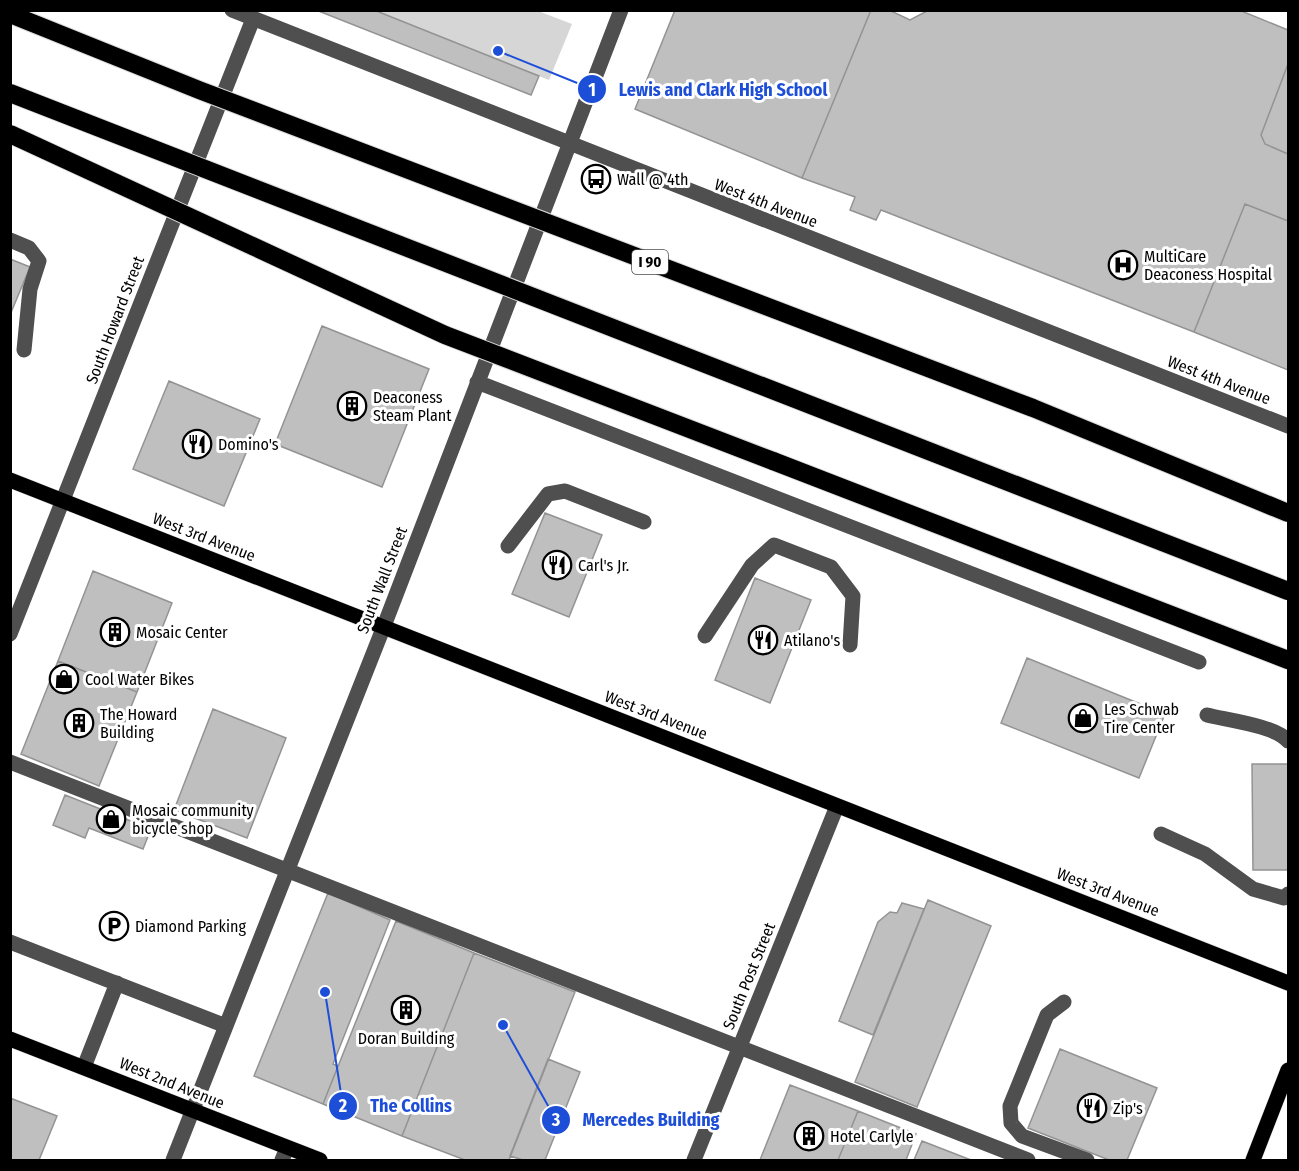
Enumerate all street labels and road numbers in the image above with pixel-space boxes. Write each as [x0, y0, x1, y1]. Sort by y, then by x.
street label: West 4th Avenue [712, 175, 820, 231]
road number: I 90 [632, 250, 668, 274]
street label: South Howard Street [82, 253, 148, 387]
street label: West 4th Avenue [1165, 352, 1273, 408]
street label: West 3rd Avenue [150, 509, 258, 565]
street label: South Wall Street [353, 523, 411, 636]
street label: West 3rd Avenue [602, 687, 710, 743]
street label: West 3rd Avenue [1054, 864, 1162, 920]
street label: South Post Street [719, 919, 779, 1032]
street label: West 2nd Avenue [117, 1053, 227, 1113]

